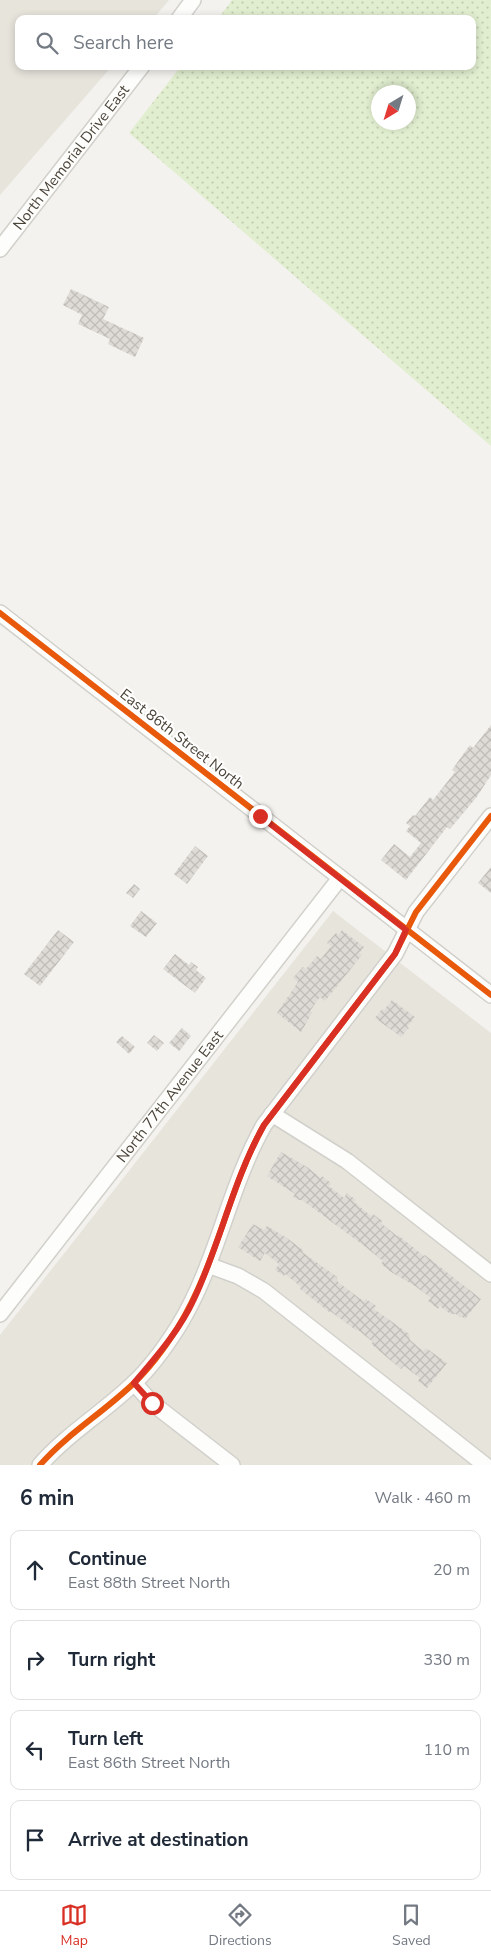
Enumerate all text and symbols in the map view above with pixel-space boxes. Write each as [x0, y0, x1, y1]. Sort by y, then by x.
search box [15, 15, 476, 70]
icon: search [33, 29, 61, 57]
text: Search here [73, 30, 174, 56]
street label: North Memorial Drive East [9, 80, 134, 234]
north arrow [371, 85, 416, 130]
street label: East 86th Street North [116, 684, 248, 794]
route end [249, 805, 272, 828]
street label: North 77th Avenue East [112, 1026, 228, 1167]
route start [141, 1392, 164, 1415]
text: 6 min [20, 1484, 74, 1512]
text: Walk · 460 m [375, 1487, 471, 1509]
text: Continue [68, 1546, 147, 1572]
icon: ahead [21, 1556, 49, 1584]
text: 20 m [433, 1559, 470, 1581]
text: East 88th Street North [68, 1572, 230, 1594]
icon: right [21, 1646, 49, 1674]
text: Turn right [68, 1647, 155, 1673]
text: 330 m [423, 1649, 470, 1671]
text: Turn left [68, 1726, 143, 1752]
icon: left [21, 1736, 49, 1764]
text: 110 m [423, 1739, 470, 1761]
text: East 86th Street North [68, 1752, 230, 1774]
icon: arrive [21, 1826, 49, 1854]
text: Arrive at destination [68, 1827, 249, 1853]
tab: Map [60, 1901, 88, 1950]
tab: Directions [209, 1901, 272, 1950]
tab: Saved [392, 1901, 431, 1950]

